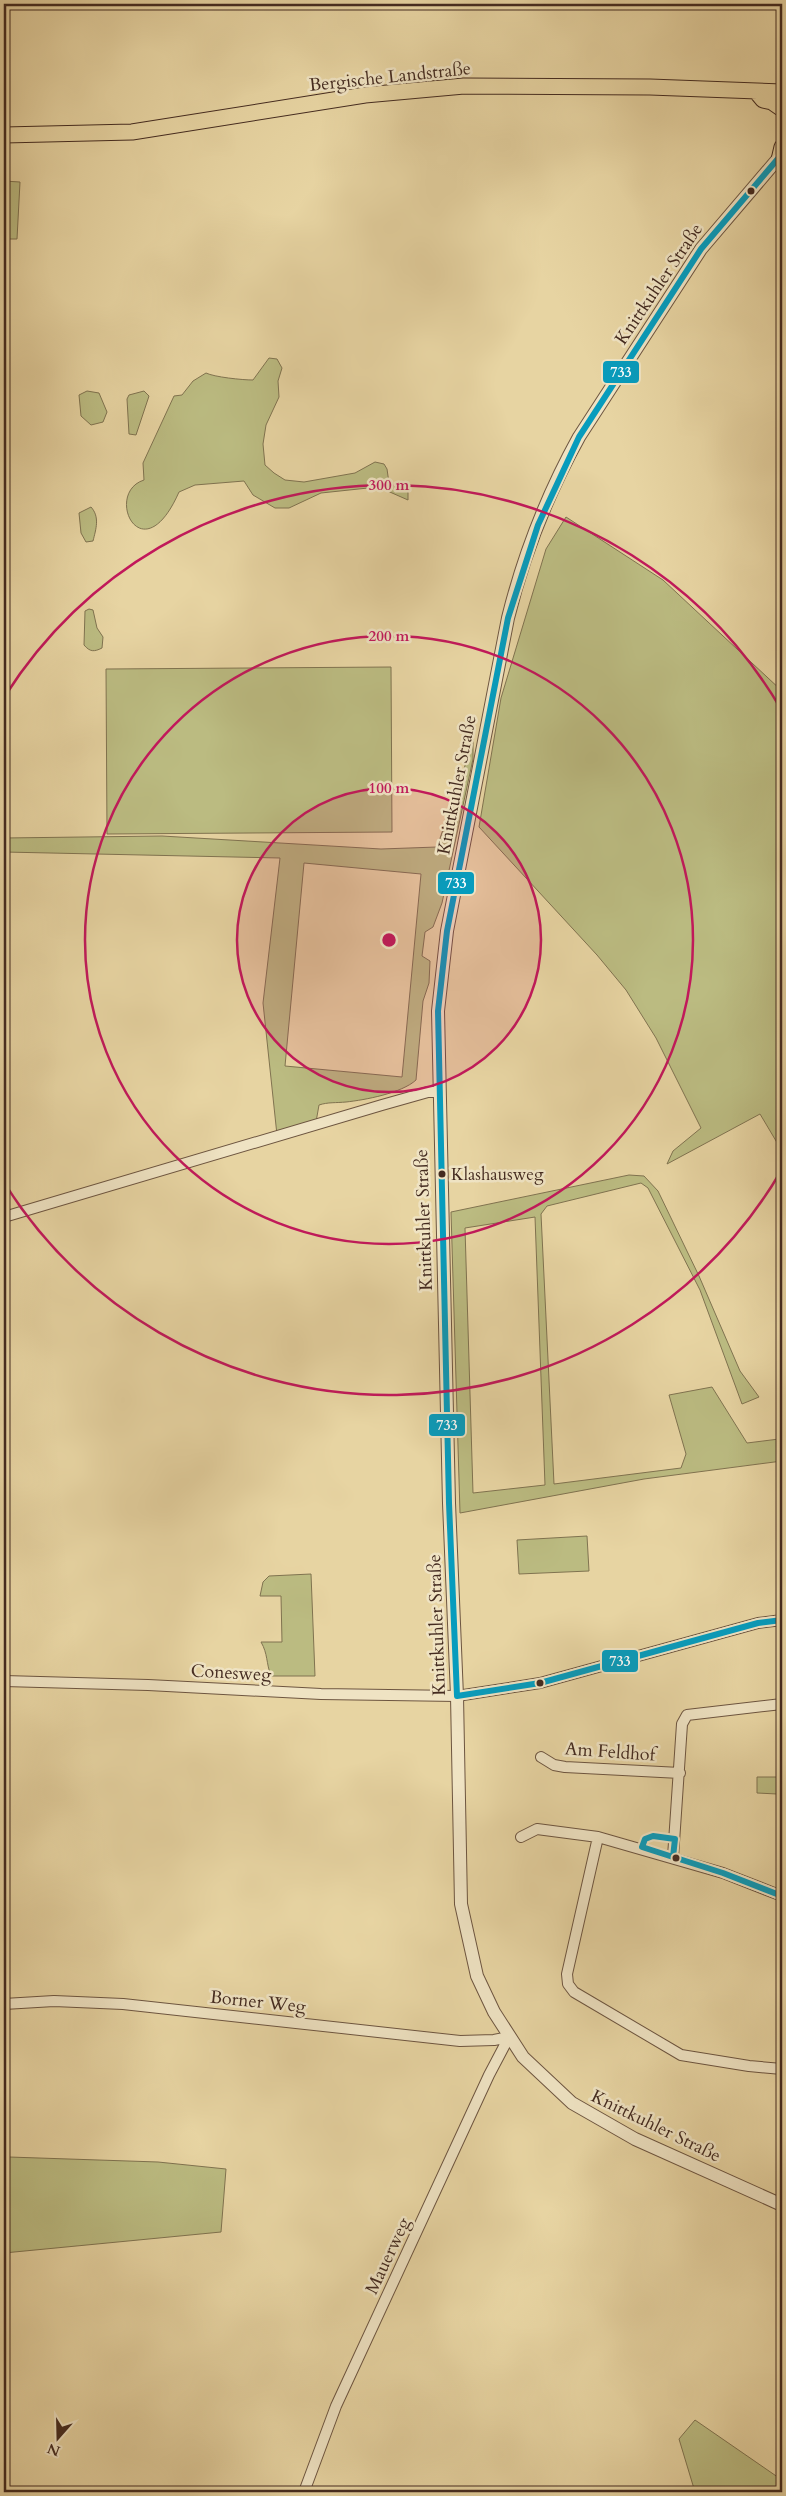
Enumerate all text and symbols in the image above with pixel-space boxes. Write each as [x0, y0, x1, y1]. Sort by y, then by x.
street label: Bergische Landstraße [308, 56, 472, 98]
unlabelled marker [746, 186, 756, 196]
street label: Knittkuhler Straße [609, 218, 709, 350]
line badge: 733 [602, 360, 640, 384]
text: 733 [610, 363, 632, 382]
text: 300 m [369, 475, 410, 495]
text: 200 m [369, 626, 410, 646]
street label: Knittkuhler Straße [431, 713, 483, 857]
text: 100 m [369, 778, 410, 798]
line badge: 733 [437, 871, 475, 895]
text: 733 [445, 874, 467, 893]
centre of rings [380, 931, 398, 949]
street label: Knittkuhler Straße [409, 1149, 439, 1291]
place label: Klashausweg [451, 1163, 544, 1186]
marker: Klashausweg [437, 1169, 447, 1179]
line badge: 733 [428, 1413, 466, 1437]
text: 733 [436, 1416, 458, 1435]
street label: Knittkuhler Straße [422, 1554, 452, 1696]
line badge: 733 [601, 1649, 639, 1673]
text: 733 [609, 1652, 631, 1671]
street label: Conesweg [190, 1658, 273, 1688]
unlabelled marker [535, 1678, 545, 1688]
street label: Am Feldhof [564, 1736, 660, 1768]
unlabelled marker [671, 1853, 681, 1863]
street label: Borner Weg [209, 1985, 308, 2020]
street label: Knittkuhler Straße [587, 2084, 725, 2168]
street label: Mauerweg [359, 2213, 417, 2298]
north arrow [32, 2414, 82, 2464]
text: N [45, 2439, 63, 2461]

